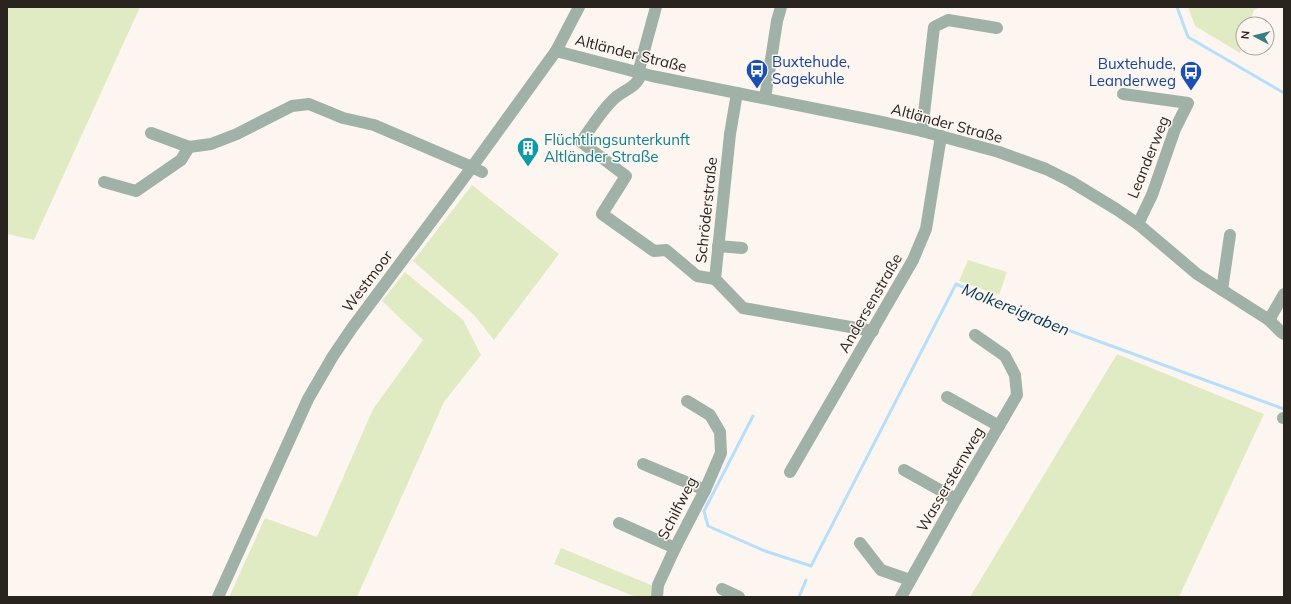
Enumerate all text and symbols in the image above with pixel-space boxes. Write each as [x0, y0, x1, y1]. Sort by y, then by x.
north arrow [1235, 16, 1275, 56]
street label: Altländer Straße [573, 30, 689, 76]
text: N [1238, 30, 1253, 40]
place label: Buxtehude, Sagekuhle [772, 52, 850, 88]
place label: Buxtehude, Leanderweg [1089, 54, 1176, 90]
bus stop icon: Buxtehude, Sagekuhle [744, 57, 770, 90]
bus stop icon: Buxtehude, Leanderweg [1178, 59, 1204, 92]
street label: Altländer Straße [889, 99, 1005, 147]
street label: Leanderweg [1123, 113, 1173, 201]
place label: Flüchtlingsunterkunft Altländer Straße [544, 130, 690, 166]
building icon: Flüchtlingsunterkunft Altländer Straße [515, 135, 541, 168]
street label: Schröderstraße [691, 156, 721, 264]
street label: Westmoor [338, 246, 397, 316]
street label: Andersenstraße [834, 250, 906, 356]
water label: Molkereigraben [959, 278, 1073, 340]
street label: Wassersternweg [912, 423, 988, 535]
street label: Schilfweg [653, 473, 701, 543]

